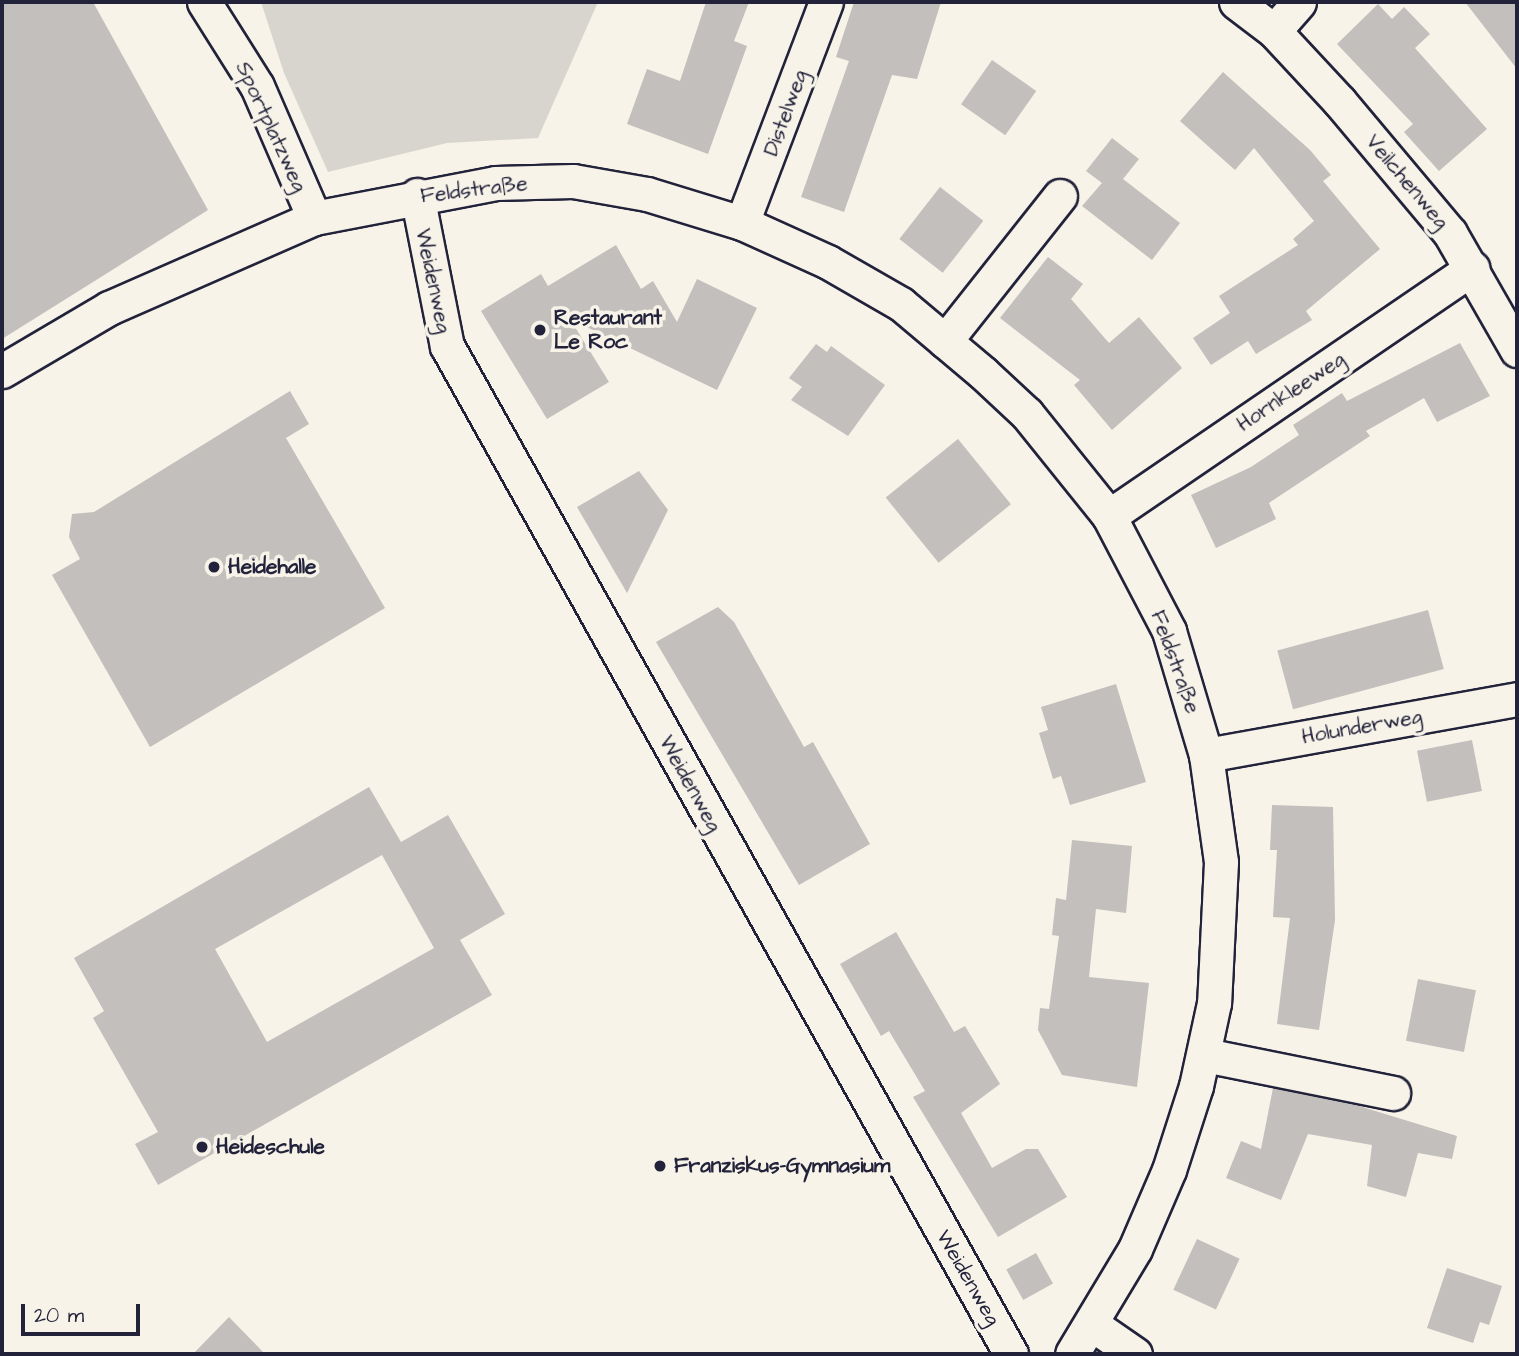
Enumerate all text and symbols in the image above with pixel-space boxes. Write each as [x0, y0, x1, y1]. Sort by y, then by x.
street label: Sportplatzweg [230, 58, 312, 196]
street label: Distelweg [759, 67, 813, 159]
street label: Veilchenweg [1360, 130, 1454, 234]
street label: Feldstraße [419, 171, 529, 209]
street label: Weidenweg [410, 226, 456, 336]
place label: Restaurant Le Roc [554, 305, 662, 355]
marker: Restaurant Le Roc [532, 322, 548, 338]
street label: Hornkleeweg [1232, 347, 1350, 437]
place label: Heidehalle [228, 554, 316, 580]
marker: Heidehalle [206, 559, 222, 575]
street label: Feldstraße [1145, 607, 1205, 717]
street label: Holunderweg [1300, 704, 1424, 750]
street label: Weidenweg [653, 731, 727, 837]
place label: Heideschule [216, 1134, 325, 1160]
marker: Heideschule [194, 1139, 210, 1155]
place label: Franziskus-Gymnasium [674, 1153, 890, 1179]
marker: Franziskus-Gymnasium [652, 1158, 668, 1174]
street label: Weidenweg [931, 1226, 1005, 1330]
scale bar [24, 1290, 144, 1334]
text: 20 m [34, 1301, 84, 1330]

